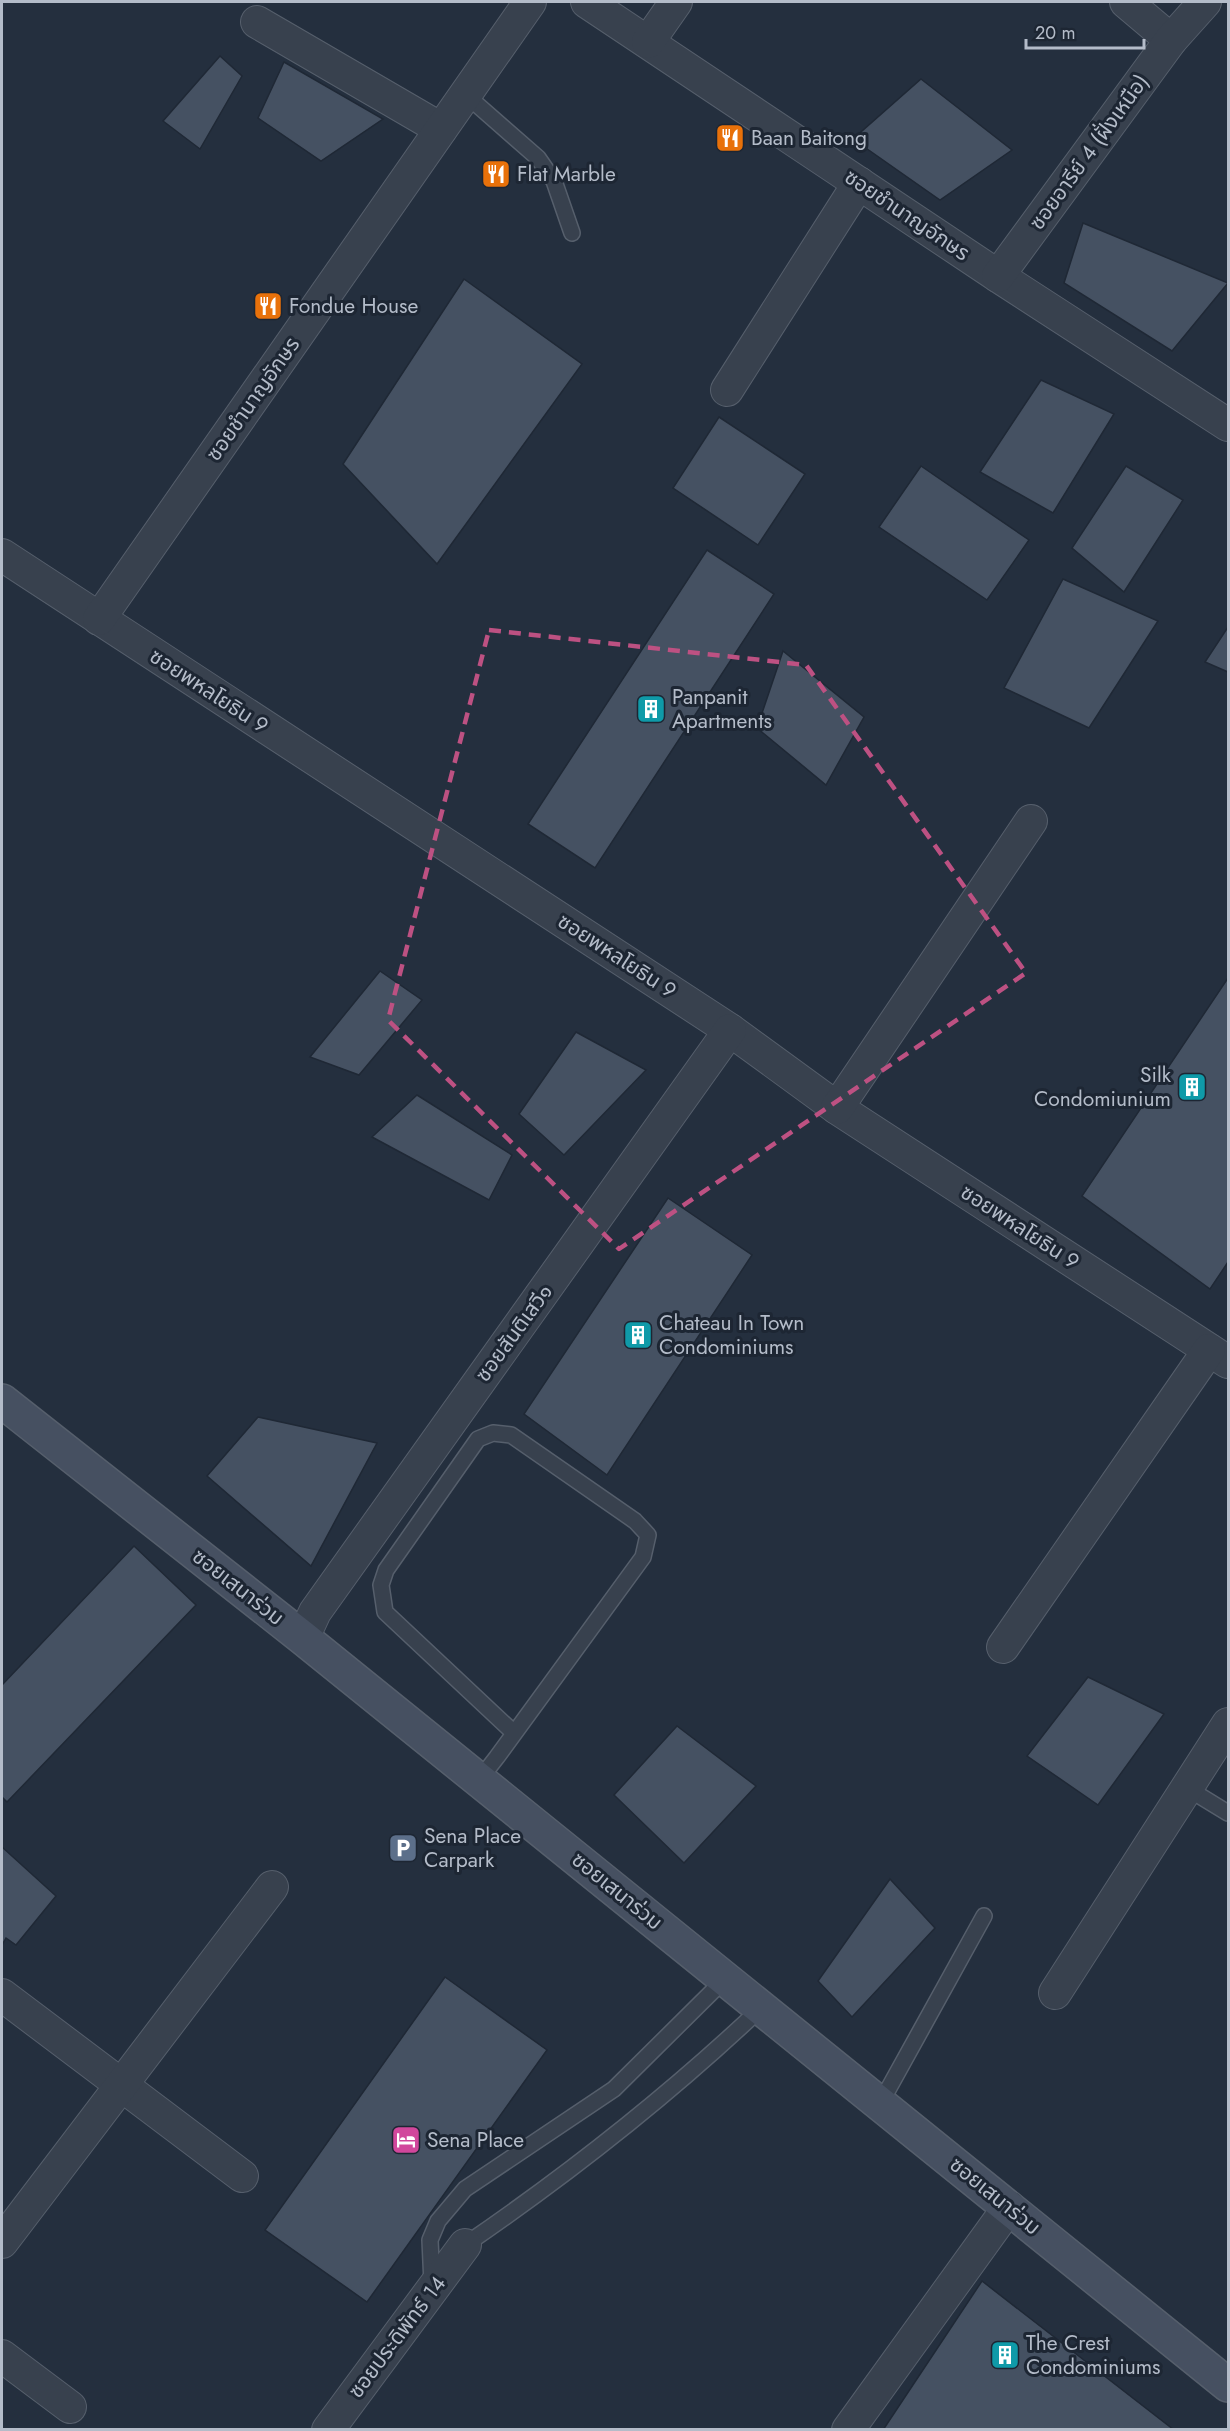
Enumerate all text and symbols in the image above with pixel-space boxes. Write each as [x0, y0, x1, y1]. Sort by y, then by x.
scale bar [1026, 12, 1144, 50]
text: 20 m [1035, 20, 1075, 46]
street label: ซอยอารีย์ 4 (ฝั่งเหนือ) [1022, 68, 1156, 236]
restaurant icon: Baan Baitong [714, 122, 746, 154]
place label: Baan Baitong [751, 123, 867, 153]
restaurant icon: Flat Marble [480, 158, 512, 190]
place label: Flat Marble [517, 159, 616, 189]
street label: ซอยชำนาญอักษร [838, 162, 976, 268]
restaurant icon: Fondue House [252, 290, 284, 322]
place label: Fondue House [289, 291, 418, 321]
street label: ซอยชำนาญอักษร [199, 331, 307, 467]
street label: ซอยพหลโยธิน 9 [144, 641, 274, 741]
place label: Panpanit Apartments [672, 682, 772, 736]
building icon: Panpanit Apartments [635, 693, 667, 725]
street label: ซอยพหลโยธิน 9 [552, 906, 682, 1006]
place label: Silk Condomiunium [1034, 1060, 1172, 1114]
building icon: Silk Condomiunium [1176, 1071, 1208, 1103]
street label: ซอยพหลโยธิน 9 [955, 1177, 1085, 1277]
street label: ซอยสันติเสวี๑ [468, 1278, 560, 1388]
place label: Chateau In Town Condominiums [659, 1308, 804, 1362]
building icon: Chateau In Town Condominiums [622, 1319, 654, 1351]
street label: ซอยเสนาร่วม [186, 1542, 290, 1632]
place label: Sena Place Carpark [424, 1821, 521, 1875]
parking icon: Sena Place Carpark [387, 1832, 419, 1864]
street label: ซอยเสนาร่วม [565, 1845, 669, 1937]
hotel icon: Sena Place [390, 2124, 422, 2156]
place label: Sena Place [427, 2125, 524, 2155]
street label: ซอยเสนาร่วม [943, 2150, 1047, 2242]
street label: ซอยประดิพัทธ์ 14 [341, 2270, 453, 2404]
place label: The Crest Condominiums [1026, 2328, 1161, 2382]
building icon: The Crest Condominiums [989, 2339, 1021, 2371]

